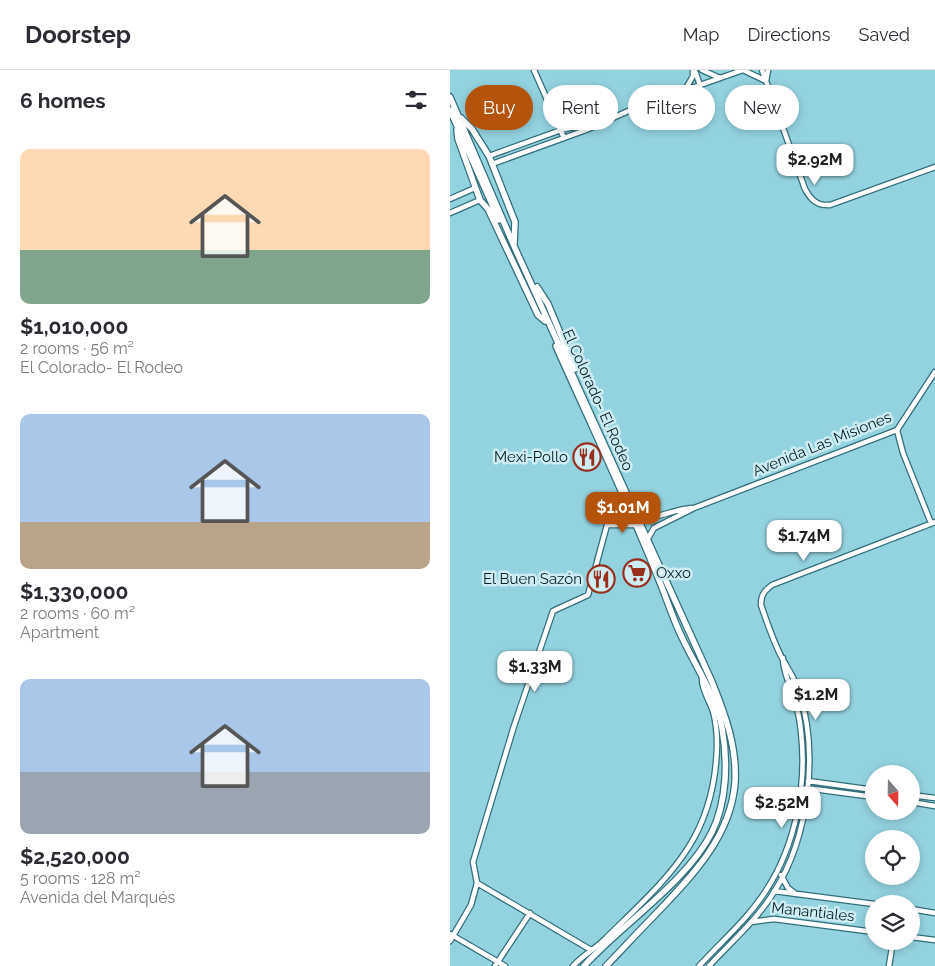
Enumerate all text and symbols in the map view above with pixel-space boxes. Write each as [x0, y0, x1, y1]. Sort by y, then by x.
text: Doorstep [25, 20, 131, 49]
text: Map [683, 24, 719, 45]
text: Directions [747, 24, 831, 45]
text: Saved [859, 24, 910, 45]
chip: Buy [465, 85, 533, 130]
chip: Rent [543, 85, 618, 130]
chip: Filters [628, 85, 715, 130]
chip: New [725, 85, 799, 130]
icon: filters [402, 86, 430, 114]
text: 6 homes [20, 88, 106, 113]
pin: $2.92M [774, 144, 856, 186]
text: $2.92M [787, 150, 843, 169]
icon: home [180, 181, 270, 271]
text: $1,010,000 [20, 314, 128, 339]
street label: El Colorado- El Rodeo [559, 327, 637, 473]
text: 2 rooms · 56 m² [20, 339, 134, 358]
text: El Colorado- El Rodeo [20, 358, 183, 377]
street label: Avenida Las Misiones [750, 408, 894, 480]
restaurant icon: Mexi-Pollo [572, 442, 602, 472]
icon: home [180, 446, 270, 536]
place label: Mexi-Pollo [494, 448, 568, 466]
pin: $1.01M [582, 492, 664, 534]
text: $1.01M [596, 498, 650, 517]
pin: $1.74M [763, 520, 845, 562]
text: $1.74M [778, 526, 830, 545]
supermarket icon: Oxxo [622, 558, 652, 588]
restaurant icon: El Buen Sazón [586, 564, 616, 594]
place label: Oxxo [656, 564, 691, 582]
place label: El Buen Sazón [483, 570, 582, 588]
text: $1,330,000 [20, 579, 128, 604]
text: 2 rooms · 60 m² [20, 604, 135, 623]
text: Apartment [20, 623, 99, 642]
pin: $1.33M [494, 650, 576, 693]
text: $1.33M [508, 657, 562, 676]
pin: $1.2M [781, 678, 851, 721]
text: $1.2M [794, 685, 838, 704]
icon: home [180, 711, 270, 801]
north arrow [865, 765, 920, 820]
map controls [865, 765, 920, 950]
pin: $2.52M [741, 786, 823, 829]
text: $2.52M [755, 793, 809, 812]
button: locate [865, 830, 920, 885]
text: $2,520,000 [20, 844, 130, 869]
text: 5 rooms · 128 m² [20, 869, 140, 888]
text: Avenida del Marqués [20, 888, 175, 907]
button: layers [865, 895, 920, 950]
street label: Manantiales [771, 899, 855, 925]

